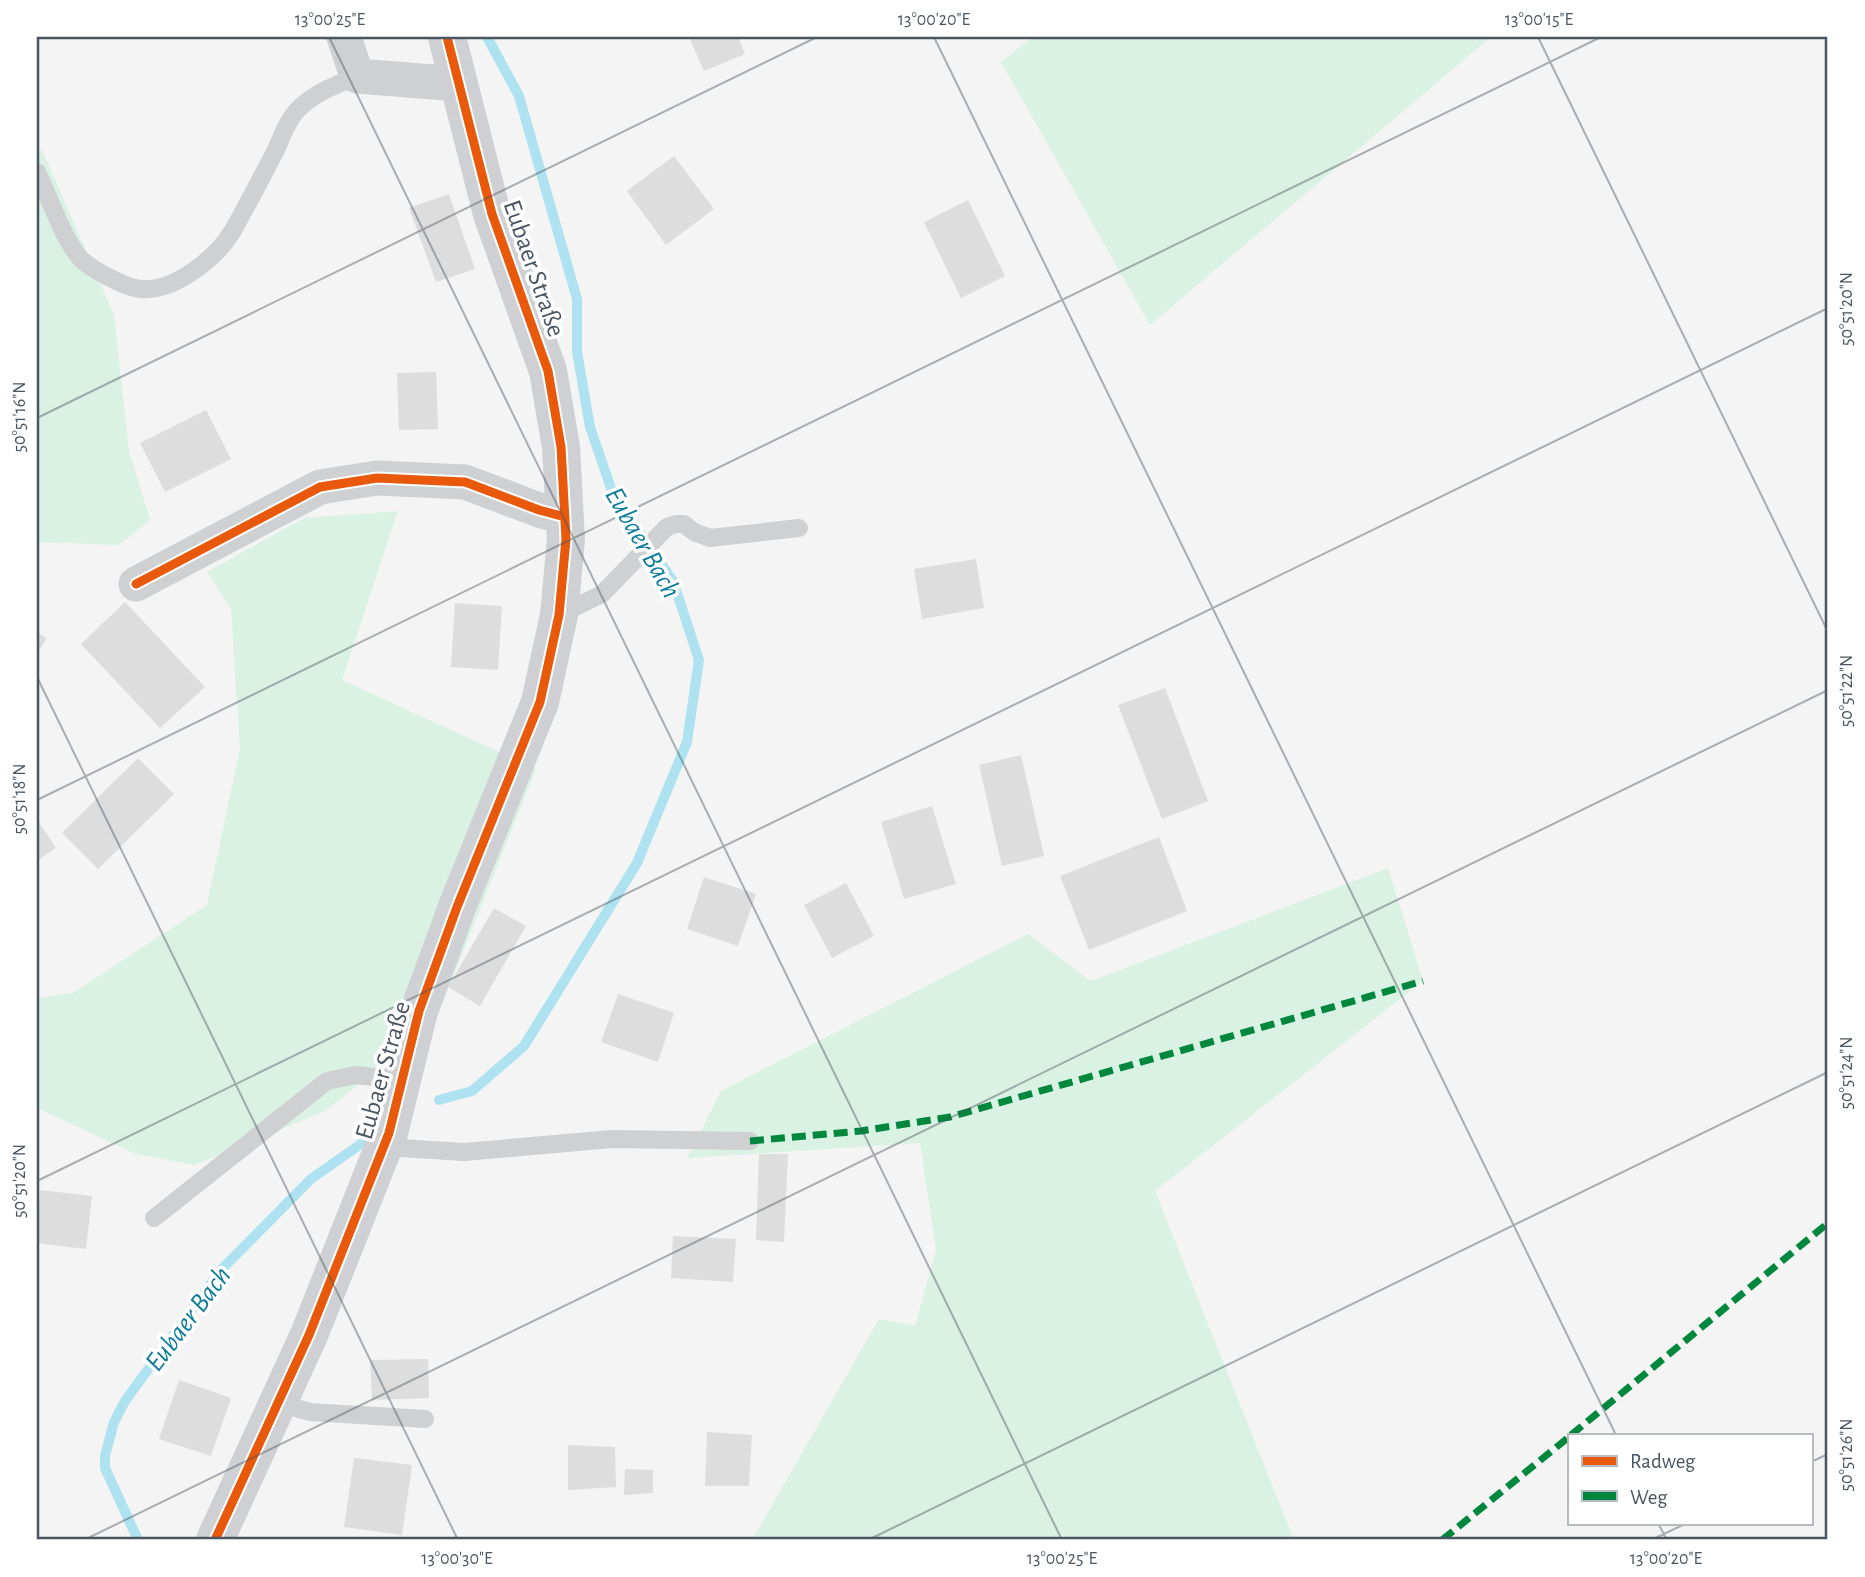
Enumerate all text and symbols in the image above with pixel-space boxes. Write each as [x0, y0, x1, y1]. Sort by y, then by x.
text: 13°00'25"E [295, 11, 365, 29]
text: 13°00'20"E [898, 11, 970, 29]
text: 13°00'15"E [1505, 11, 1573, 29]
street label: Eubaer Straße [499, 197, 570, 340]
text: 50°51'20"N [1838, 272, 1856, 346]
text: 50°51'16"N [11, 382, 29, 453]
water label: Eubaer Bach [599, 483, 685, 603]
text: 50°51'22"N [1838, 655, 1856, 727]
text: 50°51'18"N [11, 763, 29, 835]
street label: Eubaer Straße [351, 998, 415, 1142]
text: 50°51'24"N [1838, 1036, 1856, 1110]
text: 50°51'20"N [11, 1144, 29, 1218]
water label: Eubaer Bach [140, 1262, 237, 1377]
text: 50°51'26"N [1838, 1419, 1856, 1492]
legend [1568, 1434, 1812, 1524]
text: Radweg [1630, 1451, 1696, 1472]
text: Weg [1630, 1487, 1668, 1508]
text: 13°00'30"E [421, 1550, 493, 1568]
text: 13°00'25"E [1027, 1550, 1097, 1568]
text: 13°00'20"E [1630, 1550, 1702, 1568]

